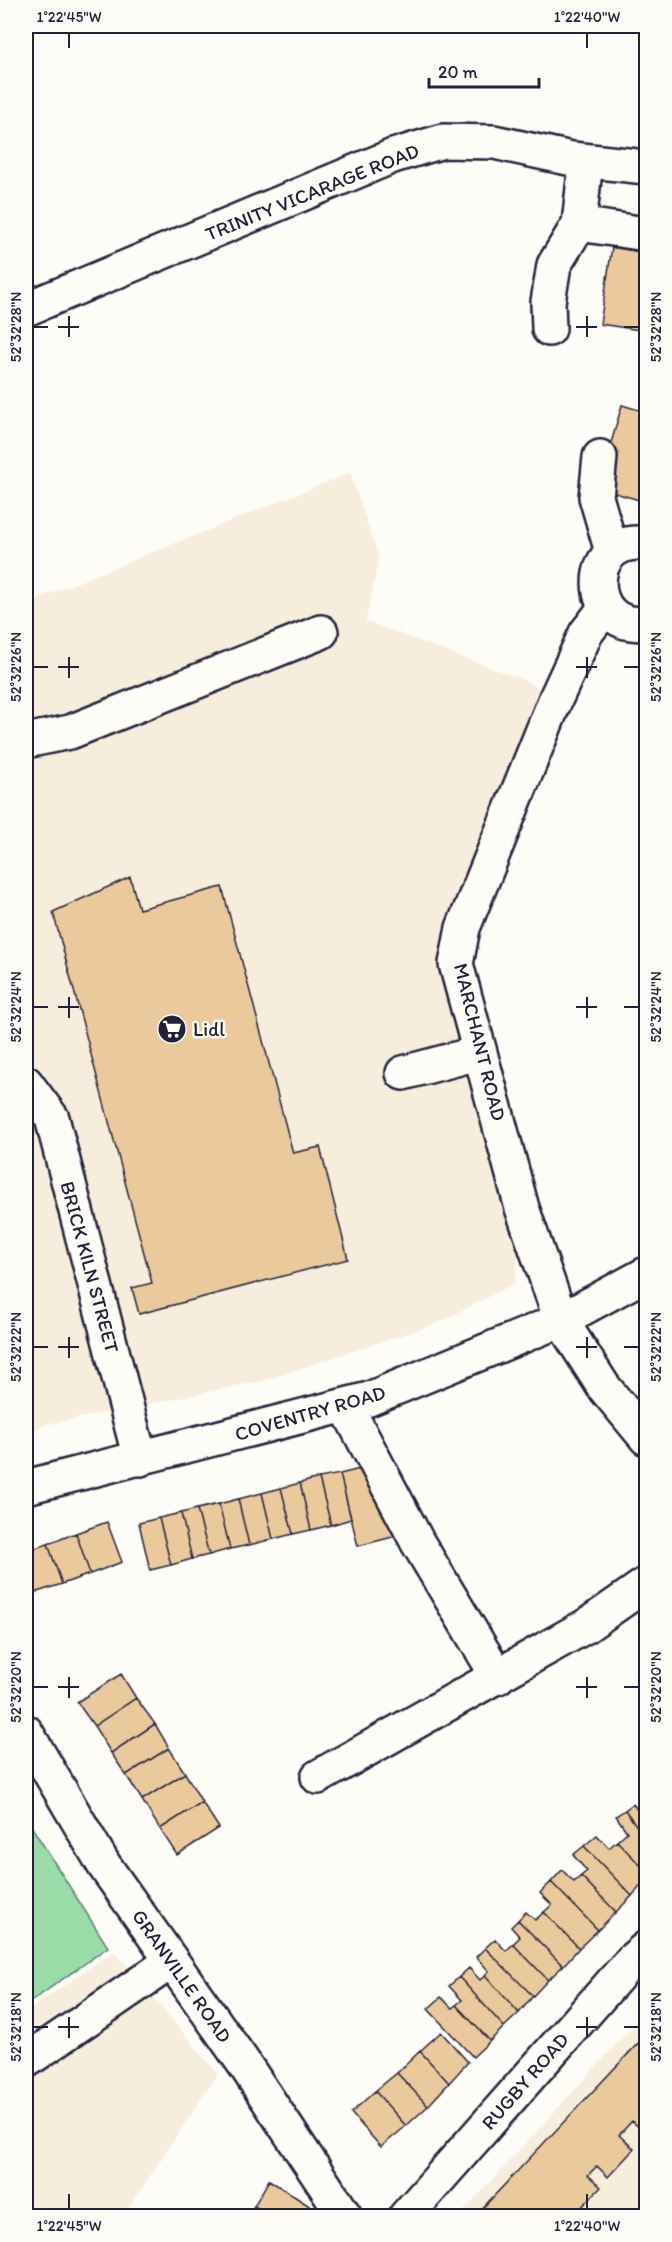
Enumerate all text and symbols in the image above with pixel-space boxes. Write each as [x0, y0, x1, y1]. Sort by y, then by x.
text: 1°22'45"W [36, 8, 102, 26]
text: 1°22'40"W [554, 8, 620, 26]
scale bar [429, 51, 538, 89]
text: 20 m [438, 61, 478, 83]
street label: TRINITY VICARAGE ROAD [202, 138, 422, 246]
text: 52°32'28"N [7, 292, 25, 362]
text: 52°32'28"N [647, 292, 665, 362]
text: 52°32'26"N [7, 632, 25, 702]
text: 52°32'26"N [647, 632, 665, 702]
street label: MARCHANT ROAD [449, 961, 511, 1123]
text: 52°32'24"N [7, 971, 25, 1043]
text: 52°32'24"N [647, 971, 665, 1043]
supermarket icon: Lidl [156, 1013, 188, 1045]
place label: Lidl [193, 1017, 225, 1041]
street label: BRICK KILN STREET [56, 1179, 124, 1355]
text: 52°32'22"N [7, 1312, 25, 1382]
text: 52°32'22"N [647, 1312, 665, 1382]
street label: COVENTRY ROAD [232, 1380, 388, 1446]
text: 52°32'20"N [7, 1651, 25, 1723]
text: 52°32'20"N [647, 1651, 665, 1723]
street label: GRANVILLE ROAD [127, 1905, 237, 2047]
text: 52°32'18"N [7, 1992, 25, 2062]
text: 52°32'18"N [647, 1992, 665, 2062]
street label: RUGBY ROAD [476, 2027, 574, 2135]
text: 1°22'45"W [36, 2217, 102, 2235]
text: 1°22'40"W [554, 2217, 620, 2235]

